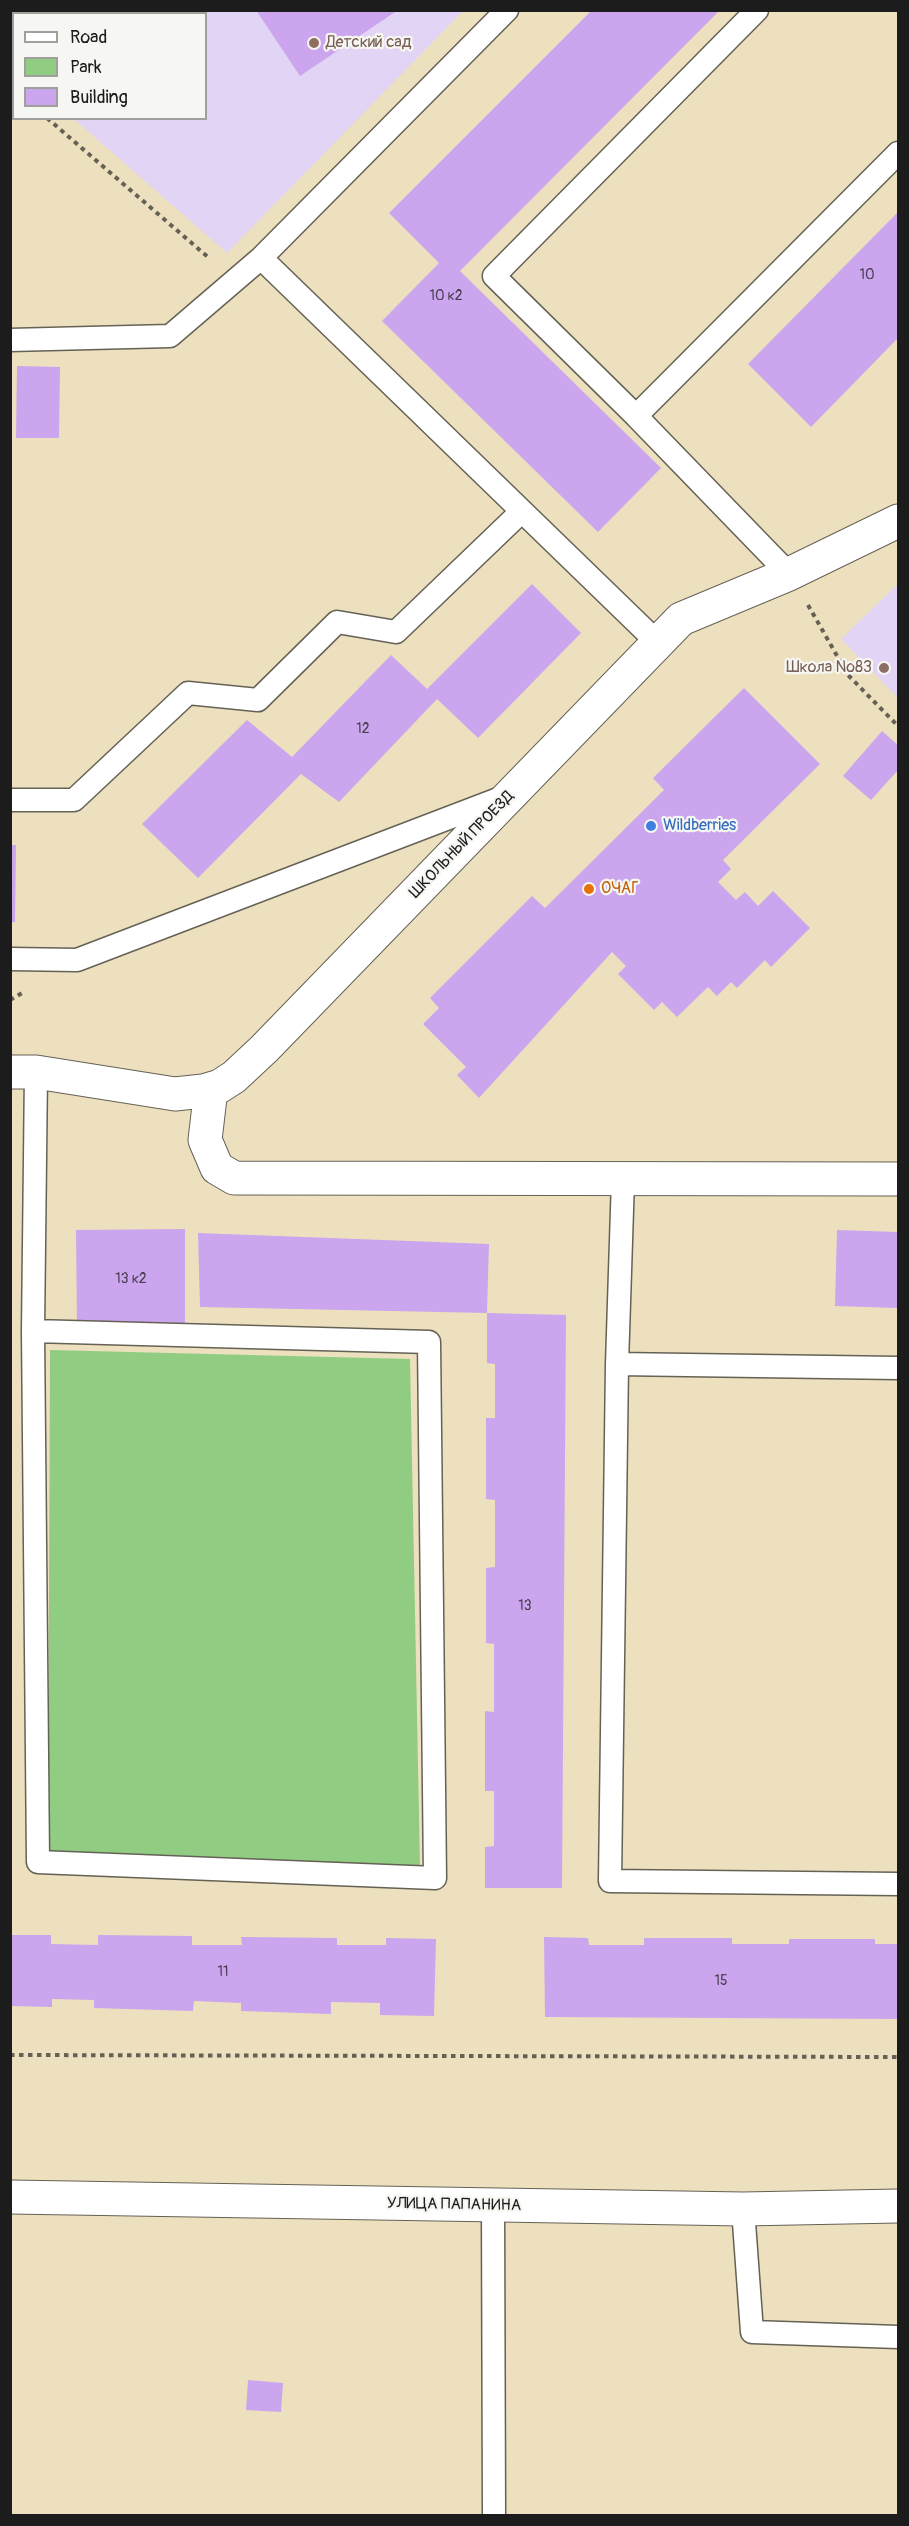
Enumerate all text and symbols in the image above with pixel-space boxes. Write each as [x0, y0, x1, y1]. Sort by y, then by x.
legend [12, 12, 207, 120]
text: Road [70, 26, 107, 49]
place label: Детский сад [326, 33, 411, 53]
marker: Детский сад [307, 36, 321, 50]
text: Park [70, 56, 102, 79]
text: Building [70, 86, 128, 109]
house number: 10 [859, 267, 875, 283]
house number: 10 к2 [429, 288, 463, 304]
place label: Школа №83 [786, 658, 872, 678]
marker: Школа №83 [877, 661, 891, 675]
house number: 12 [356, 721, 370, 737]
street label: ШКОЛЬНЫЙ ПРОЕЗД [406, 787, 518, 903]
place label: Wildberries [663, 816, 736, 836]
marker: Wildberries [644, 819, 658, 833]
place label: ОЧАГ [601, 879, 639, 899]
marker: ОЧАГ [582, 882, 596, 896]
house number: 13 к2 [115, 1271, 147, 1287]
house number: 13 [518, 1598, 532, 1614]
house number: 11 [218, 1964, 228, 1980]
house number: 15 [714, 1973, 728, 1989]
street label: УЛИЦА ПАПАНИНА [387, 2194, 521, 2216]

